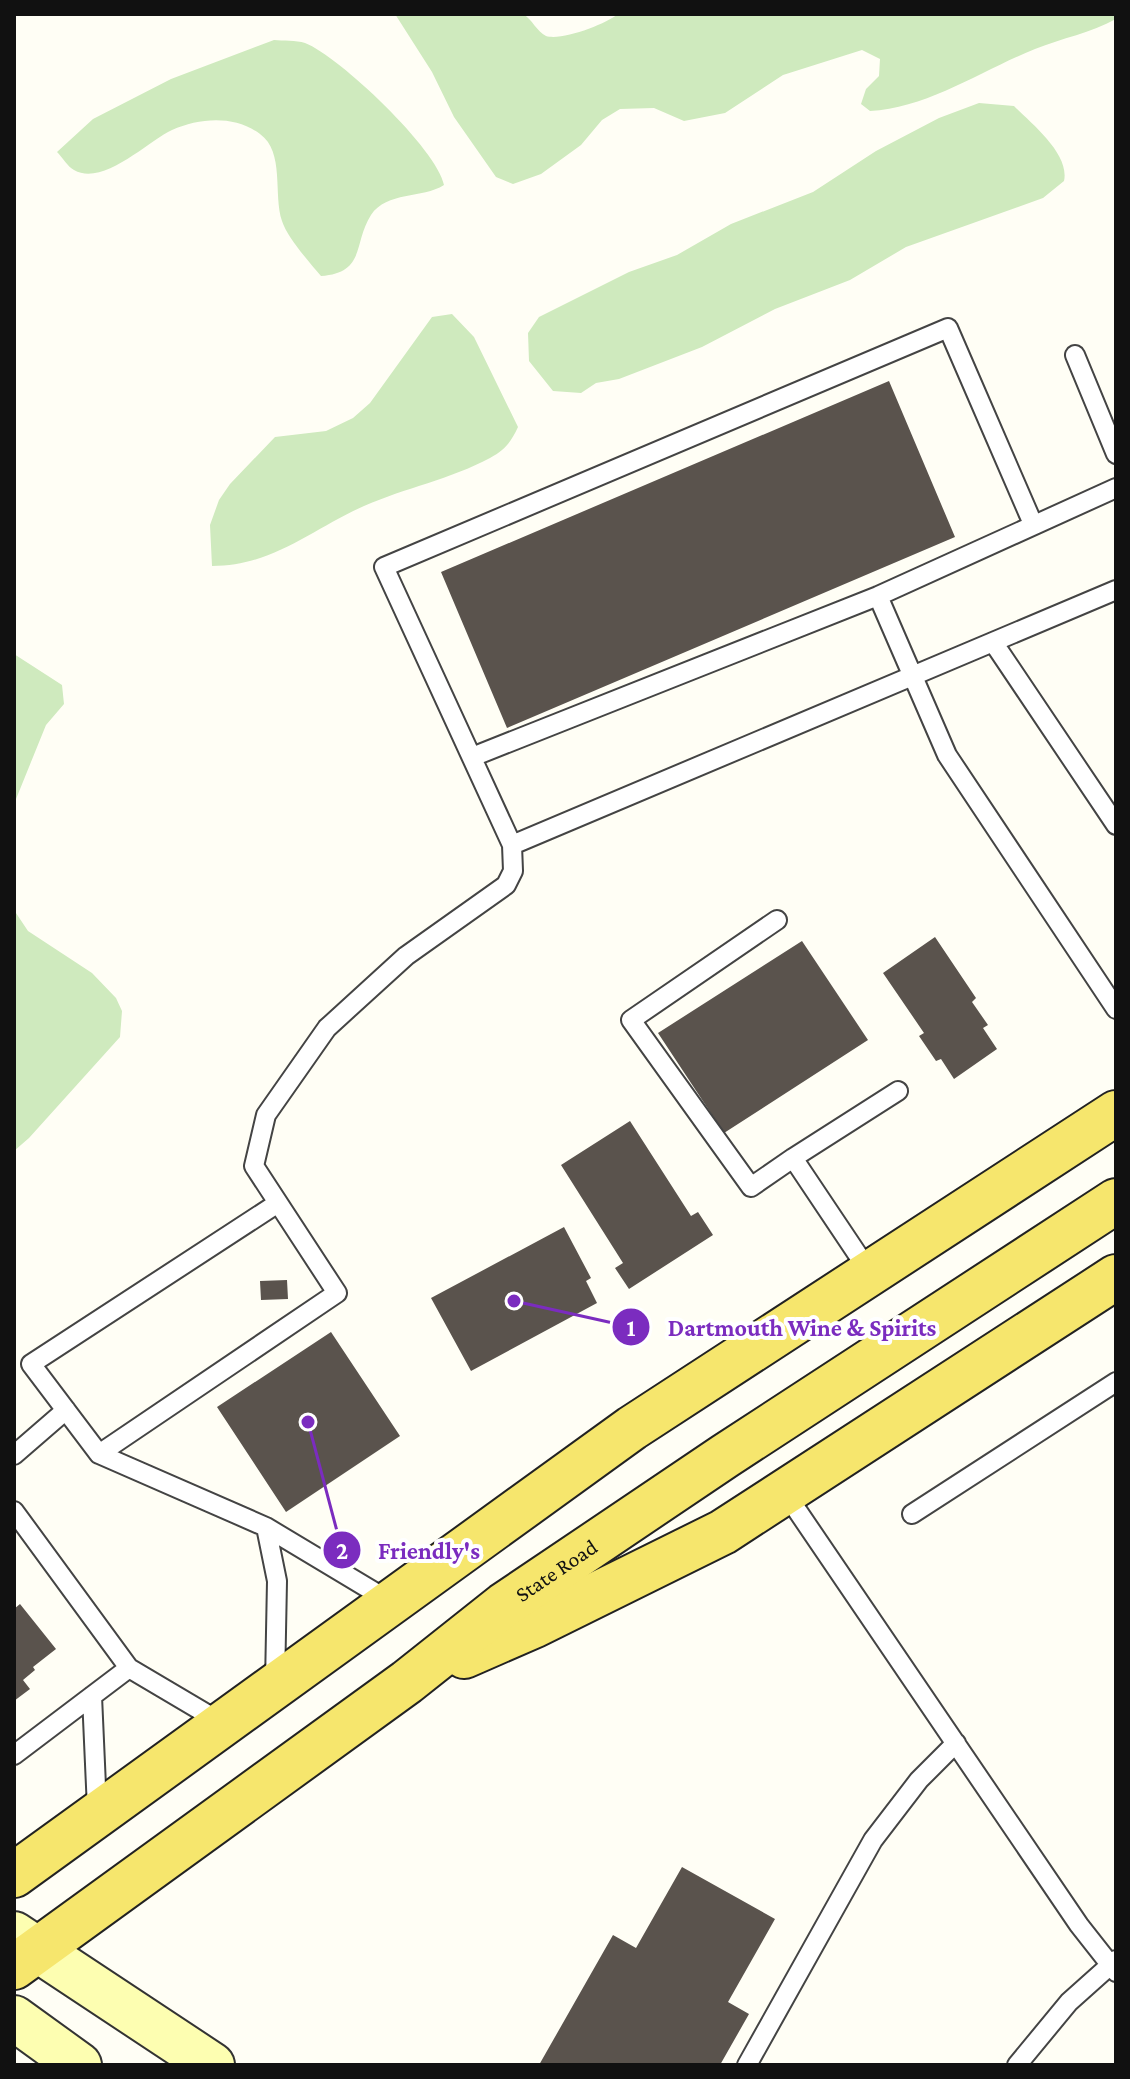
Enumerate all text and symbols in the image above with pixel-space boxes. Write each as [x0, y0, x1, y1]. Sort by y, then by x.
callout: Dartmouth Wine & Spirits [611, 1303, 952, 1351]
text: 1 [627, 1314, 636, 1341]
text: Dartmouth Wine & Spirits [668, 1314, 937, 1341]
callout: Friendly's [322, 1526, 496, 1574]
street label: State Road [511, 1534, 602, 1607]
text: 2 [336, 1537, 348, 1564]
text: Friendly's [378, 1537, 480, 1564]

